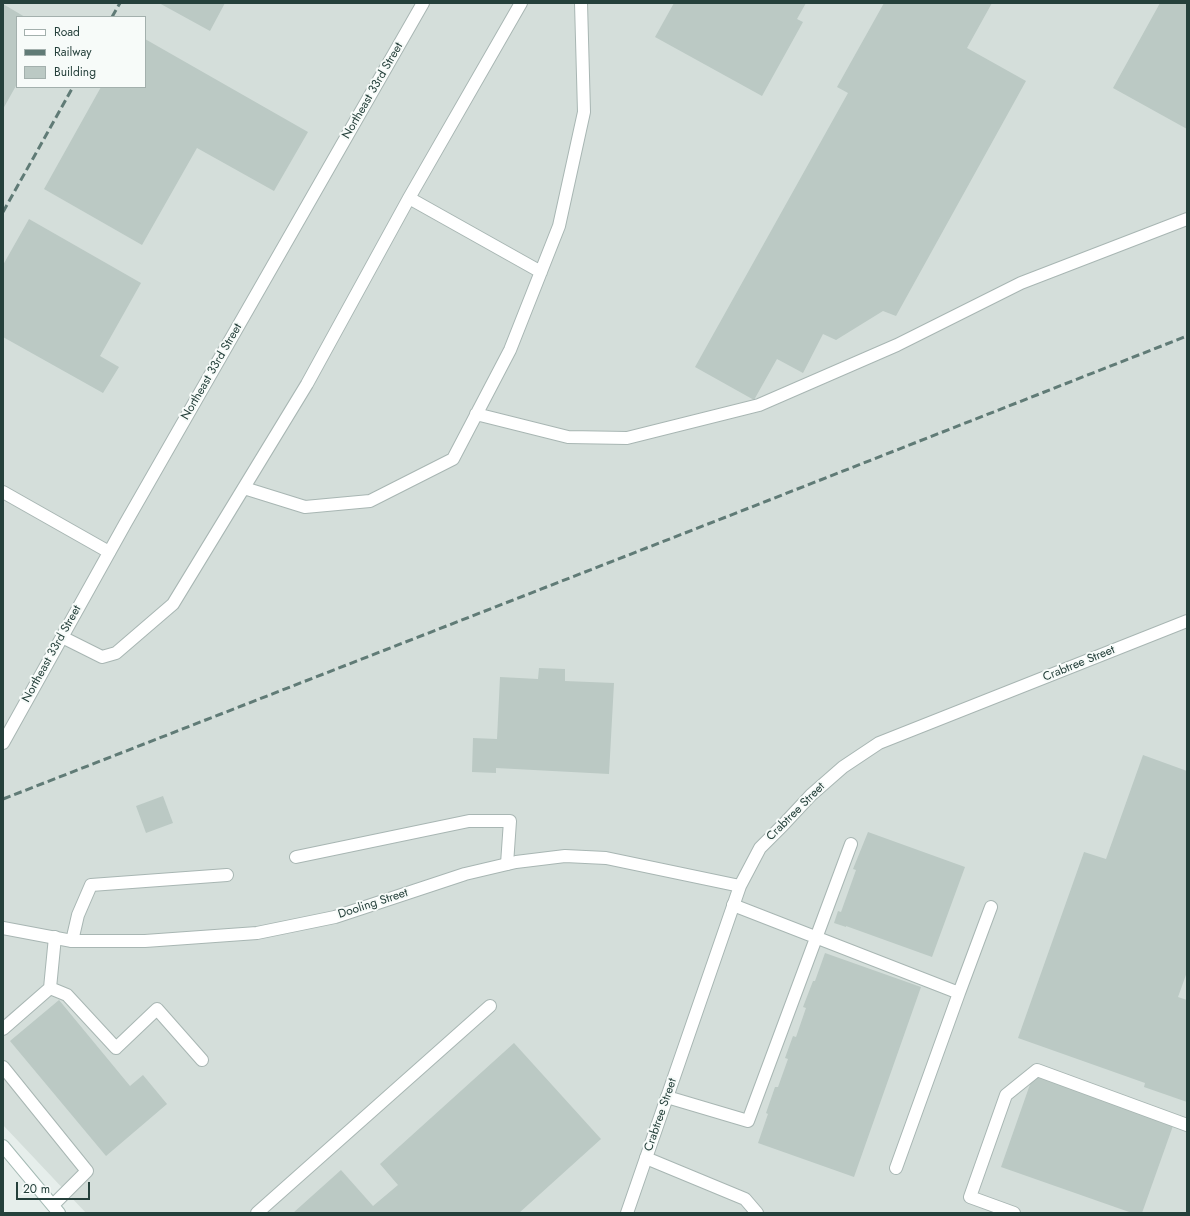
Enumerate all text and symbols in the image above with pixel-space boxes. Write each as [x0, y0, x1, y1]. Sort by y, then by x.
legend [16, 16, 146, 88]
text: Road [54, 23, 80, 41]
street label: Northeast 33rd Street [340, 40, 406, 142]
text: Railway [54, 43, 92, 61]
text: Building [54, 63, 96, 81]
street label: Northeast 33rd Street [179, 321, 245, 423]
street label: Northeast 33rd Street [19, 603, 85, 705]
street label: Crabtree Street [1041, 643, 1117, 685]
street label: Crabtree Street [764, 780, 828, 844]
street label: Dooling Street [336, 886, 410, 922]
street label: Crabtree Street [642, 1077, 680, 1153]
scale bar [18, 1174, 92, 1200]
text: 20 m [23, 1180, 50, 1198]

